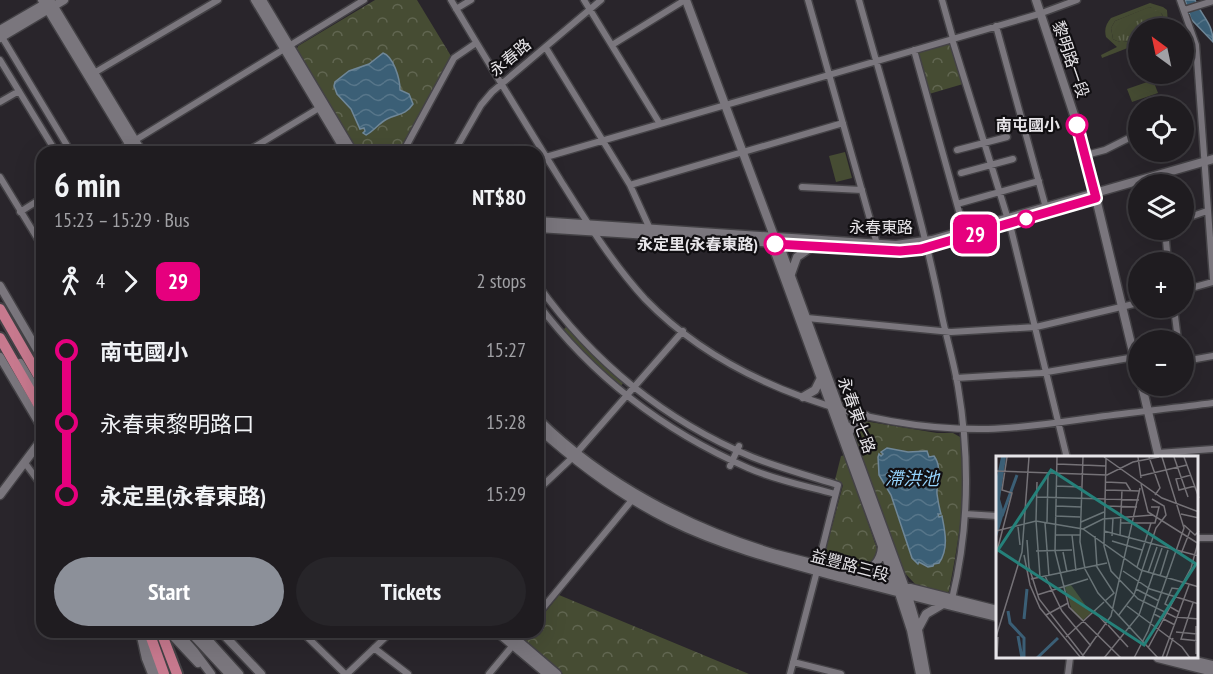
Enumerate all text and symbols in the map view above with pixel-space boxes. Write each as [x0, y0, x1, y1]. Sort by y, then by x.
street label: 黎明路一段 [1049, 18, 1093, 100]
north arrow [1128, 18, 1194, 84]
map controls [1128, 18, 1194, 396]
street label: 永春路 [485, 34, 535, 80]
button: locate [1128, 96, 1194, 162]
marker: 南屯國小 [1066, 114, 1088, 136]
place label: 南屯國小 [996, 115, 1060, 135]
text: 6 min [54, 163, 121, 206]
button: layers [1128, 174, 1194, 240]
text: NT$80 [472, 183, 526, 211]
text: 15:23 – 15:29 · Bus [54, 207, 189, 233]
unlabelled marker [1017, 210, 1035, 228]
line badge: 29 [948, 214, 1002, 254]
street label: 永春東路 [849, 217, 913, 237]
text: 29 [965, 221, 985, 248]
marker: 永定里(永春東路) [764, 233, 786, 255]
place label: 永定里(永春東路) [637, 234, 758, 254]
button: + [1128, 252, 1194, 318]
icon: walk [54, 265, 87, 298]
icon: forward [114, 265, 147, 298]
text: 4 [96, 268, 105, 294]
text: 29 [168, 268, 188, 295]
text: 2 stops [477, 268, 526, 294]
button: − [1128, 330, 1194, 396]
text: 15:27 [486, 337, 526, 363]
text: 南屯國小 [100, 338, 188, 366]
street label: 永春東七路 [834, 374, 880, 456]
text: 15:28 [486, 409, 526, 435]
text: 永春東黎明路口 [100, 410, 254, 438]
inset map [996, 456, 1198, 659]
water label: 滯洪池 [885, 467, 941, 490]
text: 15:29 [486, 481, 526, 507]
text: 永定里(永春東路) [100, 482, 266, 510]
street label: 益豐路三段 [809, 545, 891, 585]
button: Start [54, 557, 284, 626]
button: Tickets [296, 557, 526, 626]

